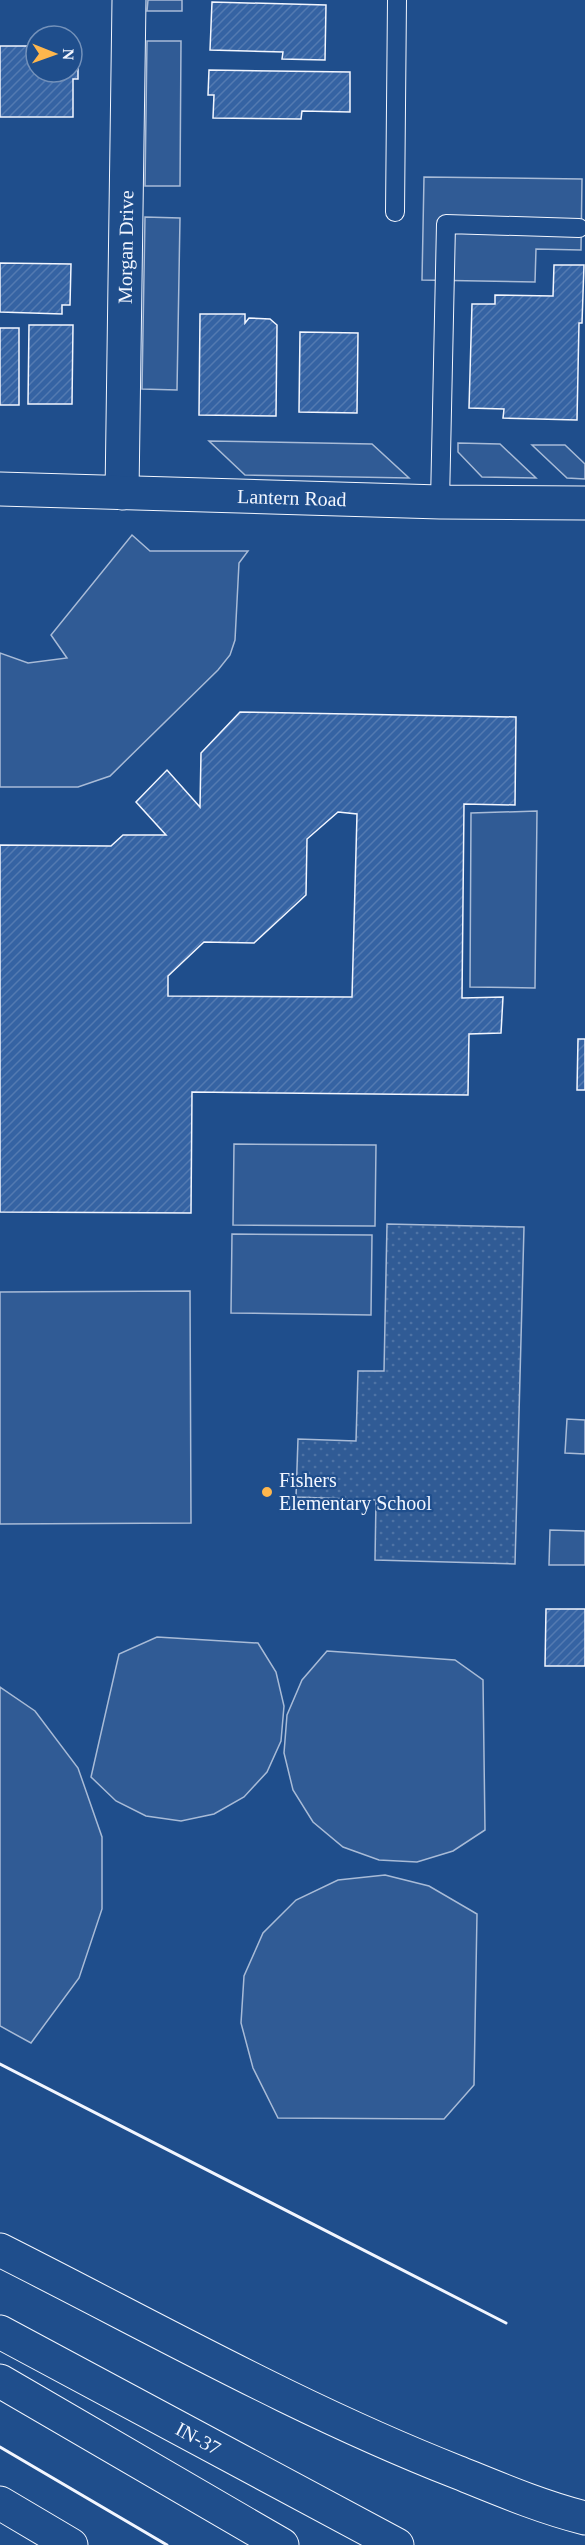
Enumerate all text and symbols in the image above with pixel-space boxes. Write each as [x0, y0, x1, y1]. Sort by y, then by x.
north arrow [24, 24, 84, 84]
text: N [60, 48, 77, 61]
street label: Morgan Drive [114, 190, 137, 304]
street label: Lantern Road [237, 485, 347, 510]
place label: Fishers Elementary School [279, 1469, 432, 1515]
marker: Fishers Elementary School [260, 1485, 274, 1499]
street label: IN-37 [172, 2417, 225, 2459]

